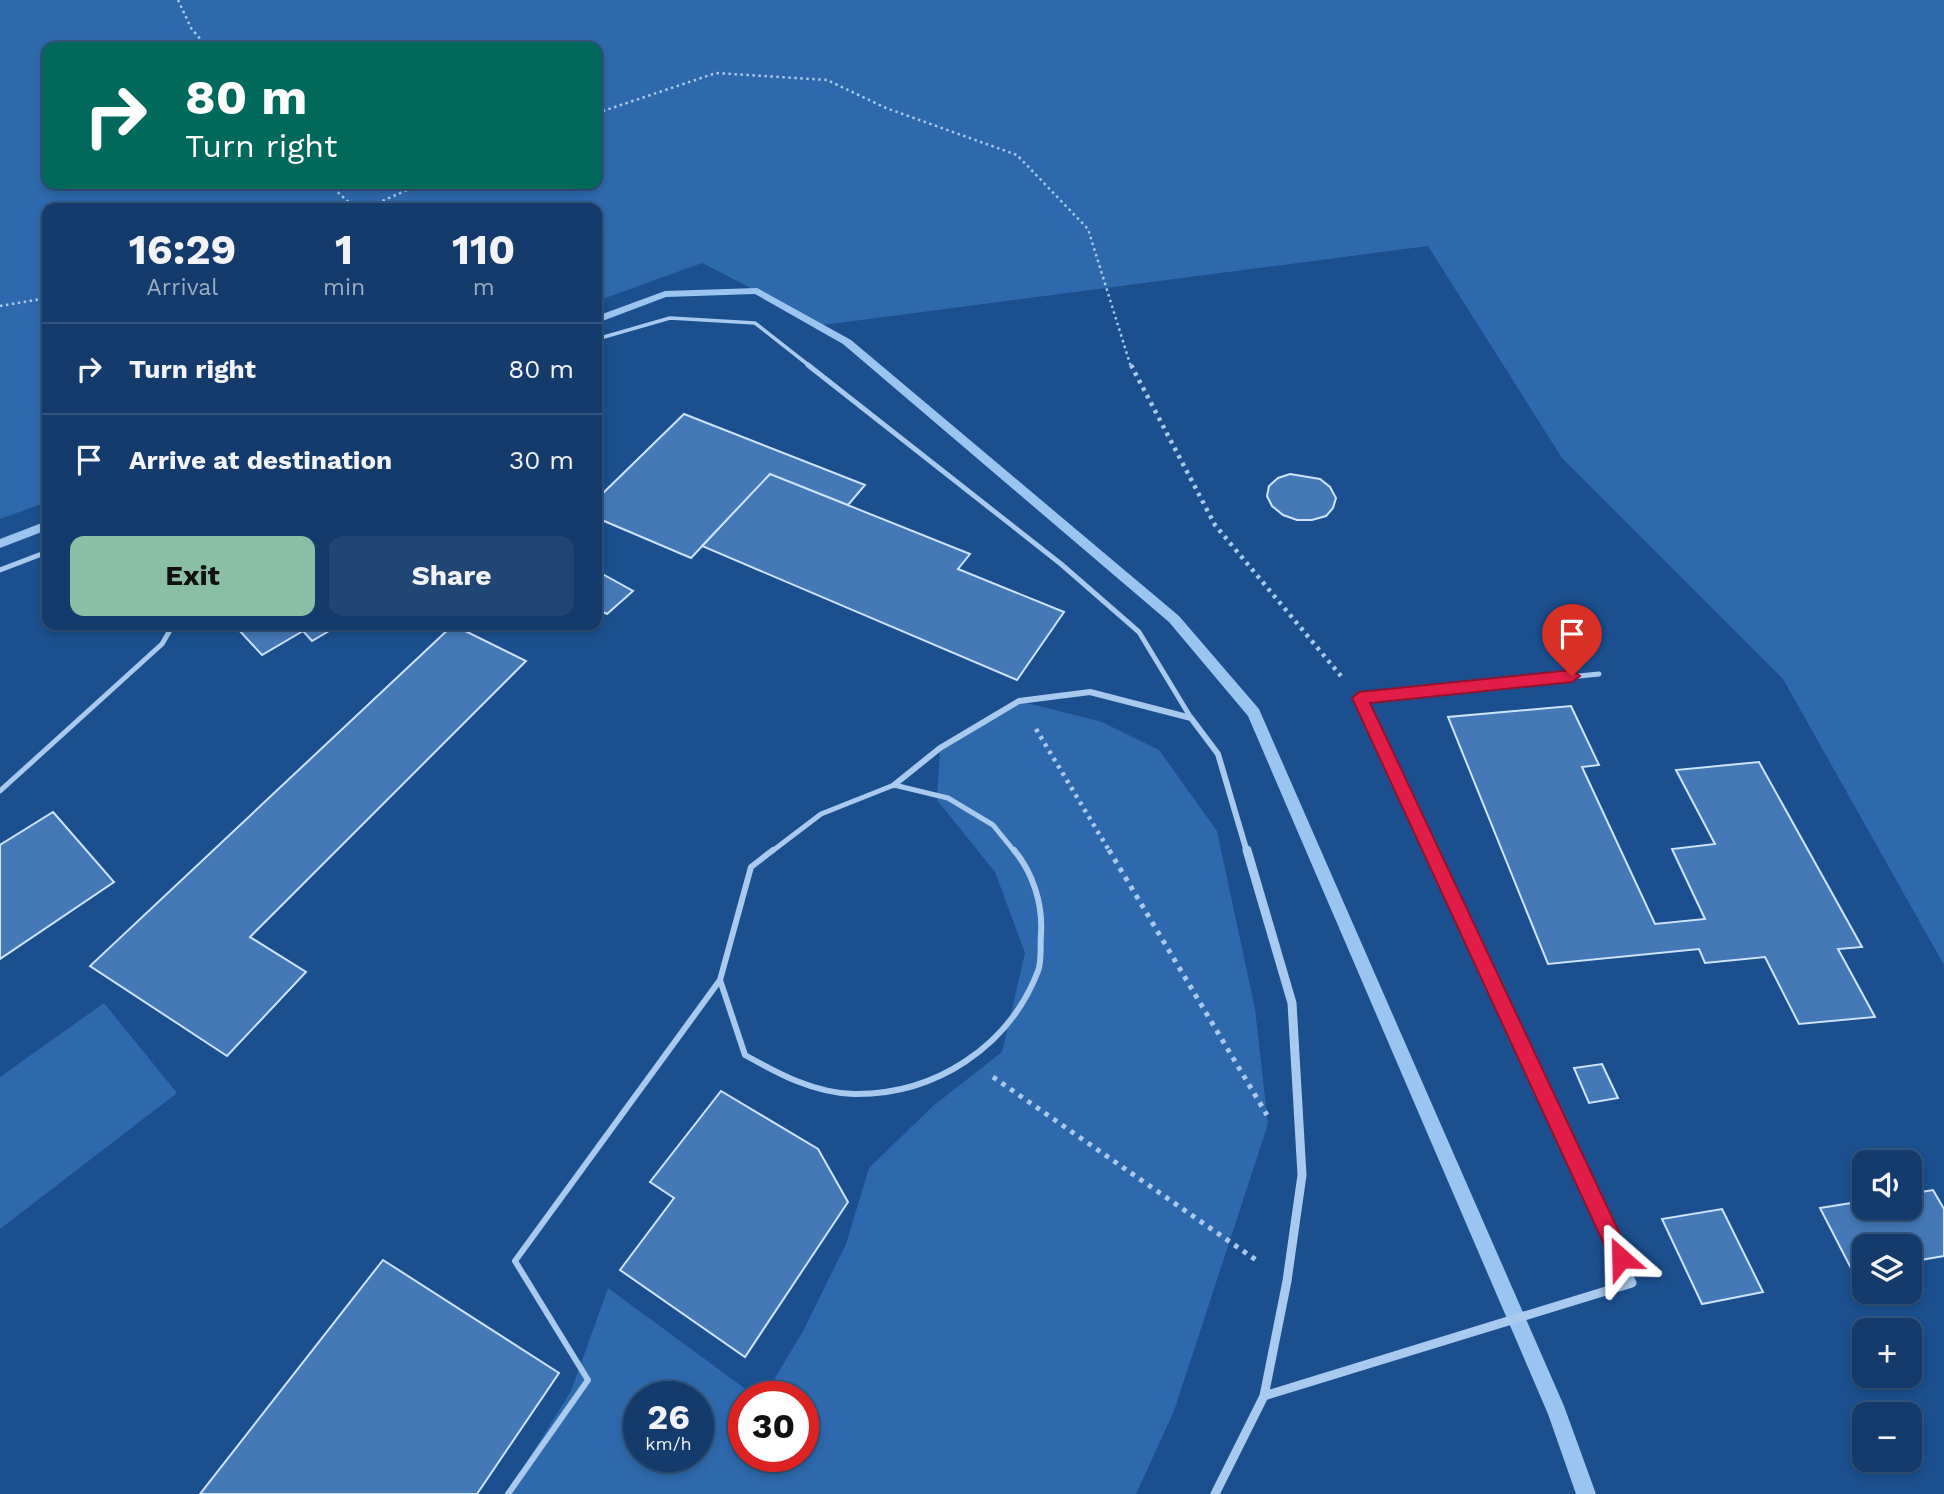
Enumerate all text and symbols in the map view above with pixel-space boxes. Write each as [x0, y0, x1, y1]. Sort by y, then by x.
text: 80 m [185, 68, 307, 126]
icon: right [70, 70, 161, 161]
text: Turn right [185, 127, 337, 165]
text: 16:29 [129, 225, 236, 274]
text: 1 [335, 225, 353, 274]
text: 110 [452, 225, 515, 274]
text: Arrival [147, 274, 218, 301]
text: min [323, 274, 365, 301]
text: m [473, 274, 495, 301]
icon: right [70, 350, 108, 388]
text: Turn right [129, 354, 256, 384]
text: 80 m [508, 354, 574, 384]
icon: arrive [70, 441, 108, 479]
text: Arrive at destination [129, 445, 392, 475]
text: 30 m [509, 445, 574, 475]
button: Exit [70, 536, 315, 616]
button: Share [329, 536, 574, 616]
pin [1542, 604, 1602, 676]
icon: arrive [1553, 615, 1591, 653]
map controls [1852, 1150, 1922, 1472]
button: sound [1852, 1150, 1922, 1220]
position arrow [1584, 1221, 1658, 1295]
button: layers [1852, 1234, 1922, 1304]
button: + [1852, 1318, 1922, 1388]
speed limit sign: 30 [728, 1381, 819, 1472]
text: 26 [647, 1396, 690, 1438]
button: − [1852, 1402, 1922, 1472]
text: km/h [645, 1433, 692, 1454]

